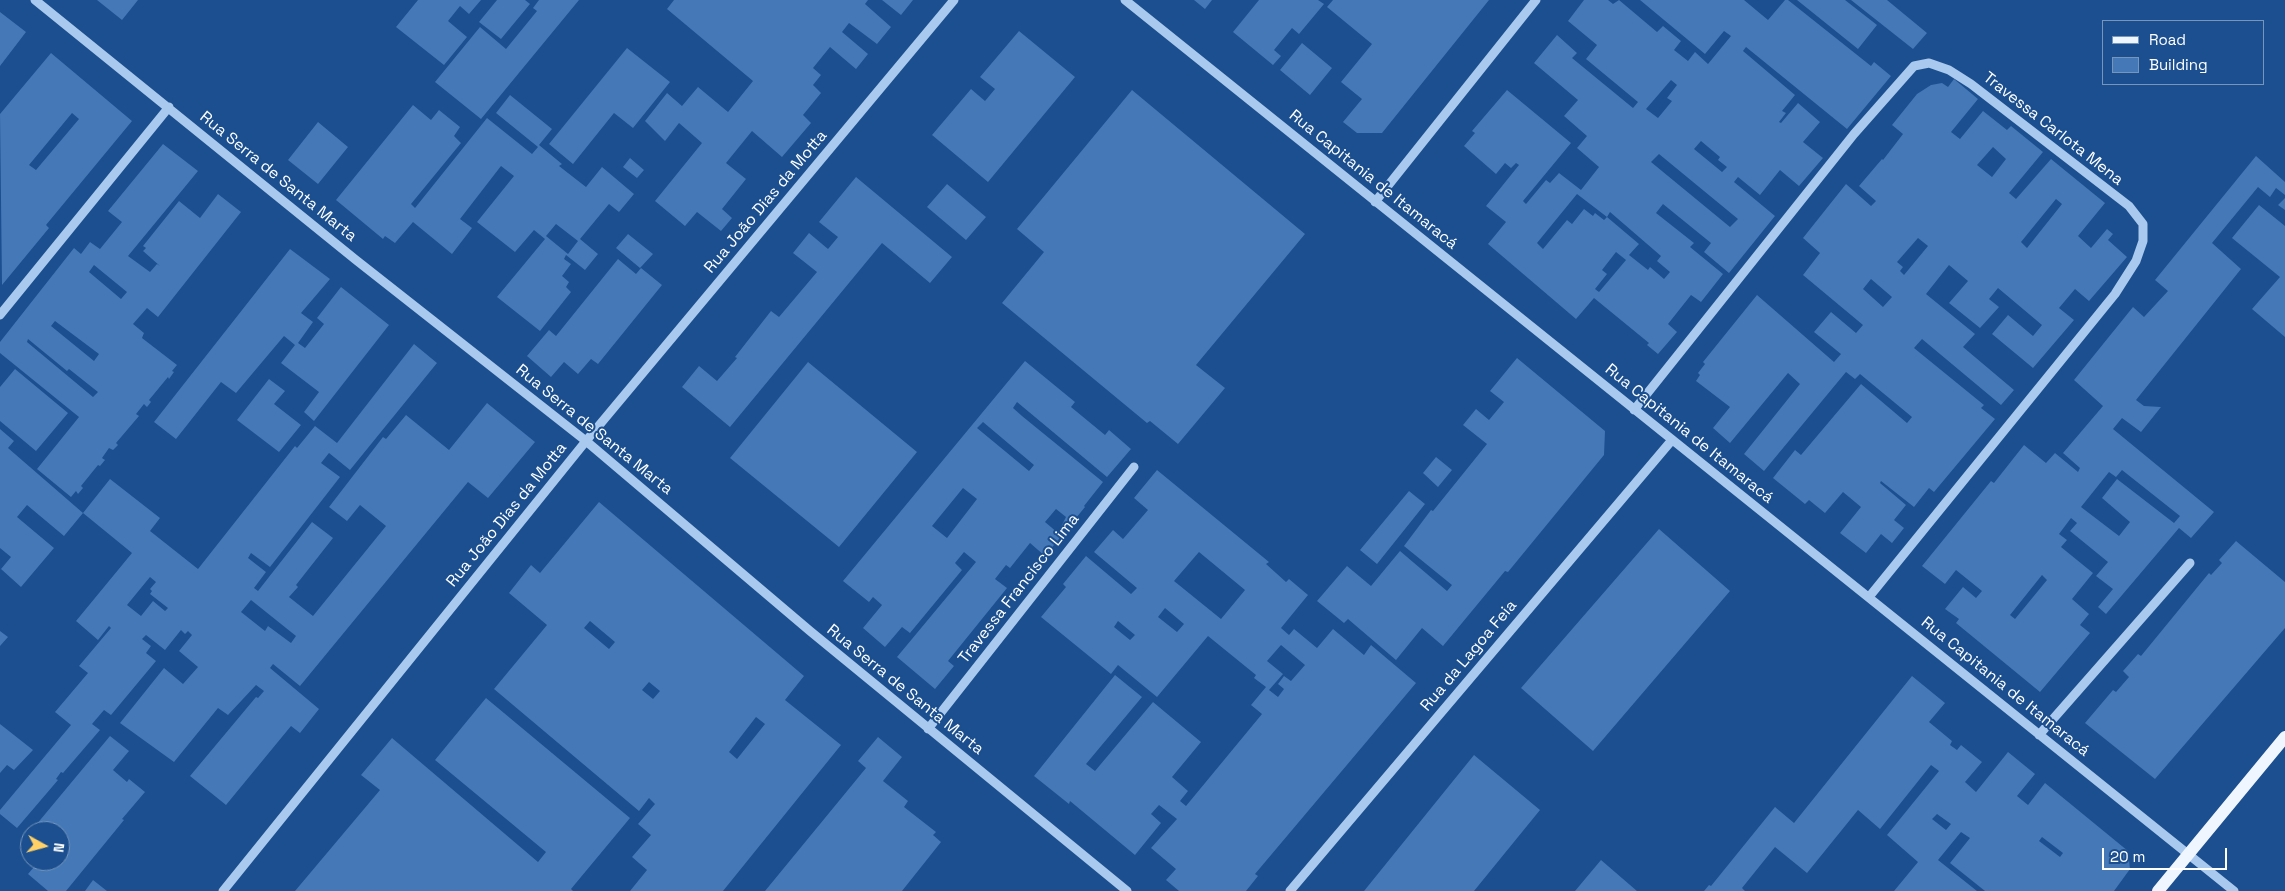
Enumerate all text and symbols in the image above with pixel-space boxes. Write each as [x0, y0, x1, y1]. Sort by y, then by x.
legend [2102, 20, 2265, 85]
text: Road [2149, 30, 2186, 49]
text: Building [2149, 55, 2208, 74]
street label: Travessa Carlota Mena [1979, 68, 2127, 190]
street label: Rua Capitania de Itamaracá [1285, 106, 1461, 254]
street label: Rua Serra de Santa Marta [196, 108, 360, 246]
street label: Rua João Dias da Motta [701, 127, 831, 277]
street label: Rua Capitania de Itamaracá [1601, 360, 1777, 508]
street label: Rua Serra de Santa Marta [512, 361, 676, 499]
street label: Rua João Dias da Motta [443, 439, 571, 591]
street label: Travessa Francisco Lima [954, 510, 1084, 668]
street label: Rua da Lagoa Feia [1417, 597, 1521, 715]
street label: Rua Capitania de Itamaracá [1917, 613, 2093, 761]
street label: Rua Serra de Santa Marta [823, 621, 987, 759]
north arrow [20, 821, 70, 871]
scale bar [2105, 838, 2230, 870]
text: N [49, 842, 68, 853]
text: 20 m [2110, 847, 2145, 866]

